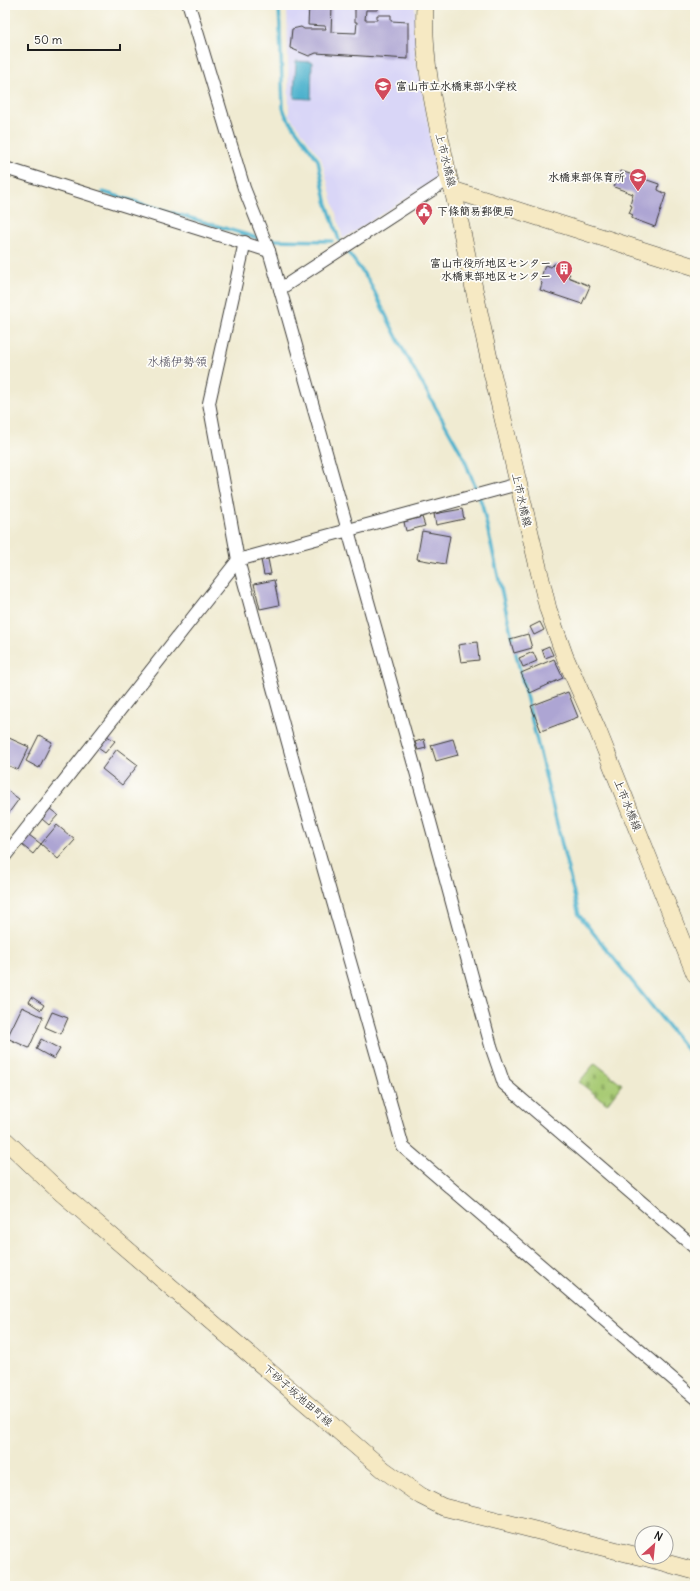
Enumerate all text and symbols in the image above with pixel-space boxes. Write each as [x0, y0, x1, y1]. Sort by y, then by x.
scale bar [28, 26, 120, 52]
text: 50 m [34, 32, 63, 47]
school or university icon: 富山市立水橋東部小学校 [373, 76, 393, 101]
place label: 富山市立水橋東部小学校 [396, 79, 517, 93]
street label: 上市水橋線 [433, 132, 459, 188]
school or university icon: 水橋東部保育所 [628, 167, 648, 192]
place label: 水橋東部保育所 [548, 170, 625, 184]
public building icon: 下條簡易郵便局 [414, 201, 434, 226]
place label: 下條簡易郵便局 [437, 204, 514, 218]
place label: 富山市役所地区センター 水橋東部地区センター [430, 256, 551, 283]
building icon: 富山市役所地区センター 水橋東部地区センター [554, 259, 574, 284]
district label: 水橋伊勢領 [147, 354, 207, 369]
street label: 上市水橋線 [509, 472, 535, 528]
street label: 上市水橋線 [611, 777, 645, 833]
street label: 下砂子坂池田町線 [260, 1361, 336, 1429]
north arrow [634, 1525, 674, 1565]
text: N [652, 1528, 665, 1544]

